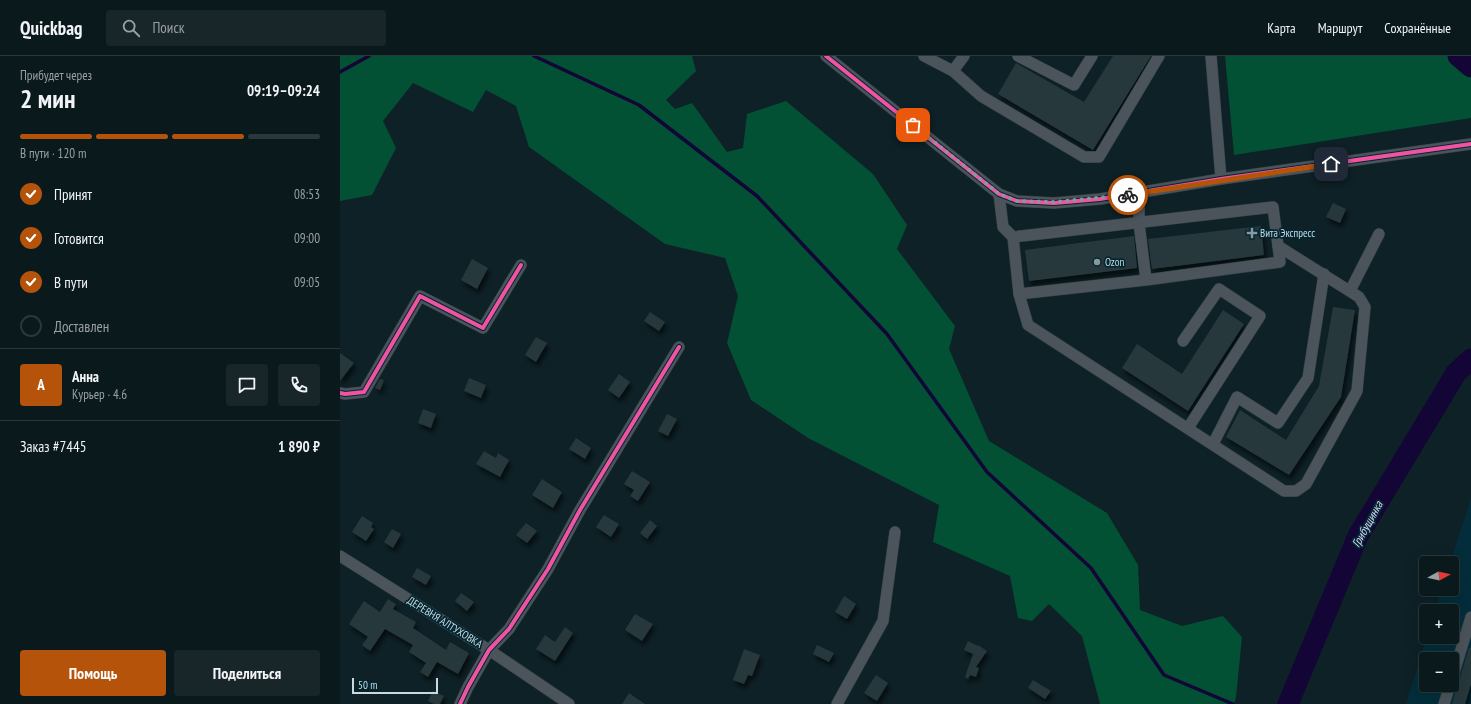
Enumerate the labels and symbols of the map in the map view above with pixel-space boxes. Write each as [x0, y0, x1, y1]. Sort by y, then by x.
pin [896, 108, 930, 142]
pin [1314, 147, 1348, 181]
courier [1108, 175, 1148, 215]
place label: Вита Экспресс [1260, 226, 1315, 240]
marker: Вита Экспресс [1247, 228, 1257, 238]
place label: Ozon [1105, 255, 1124, 269]
marker: Ozon [1092, 257, 1102, 267]
water label: Грибущинка [1348, 497, 1386, 550]
north arrow [1419, 556, 1459, 596]
street label: ДЕРЕВНЯ АЛТУХОВКА [405, 593, 486, 651]
scale bar [352, 676, 438, 695]

